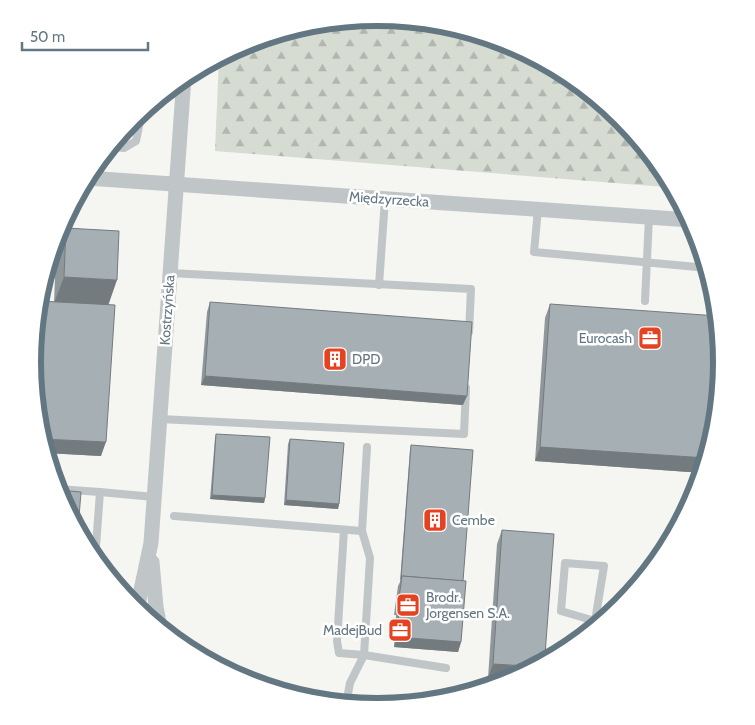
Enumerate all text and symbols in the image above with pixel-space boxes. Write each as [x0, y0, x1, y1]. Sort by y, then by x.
scale bar [22, 20, 149, 52]
text: 50 m [30, 28, 65, 46]
street label: Międzyrzecka [348, 187, 430, 211]
street label: Kostrzyńska [156, 274, 178, 346]
office icon: Eurocash [637, 325, 663, 351]
place label: Eurocash [579, 329, 632, 347]
building icon: DPD [322, 346, 348, 372]
place label: DPD [352, 350, 380, 368]
building icon: Cembe [422, 507, 448, 533]
place label: Cembe [452, 511, 495, 529]
place label: Brodr. Jorgensen S.A. [425, 588, 510, 622]
office icon: Brodr. Jorgensen S.A. [395, 592, 421, 618]
office icon: MadejBud [387, 617, 413, 643]
place label: MadejBud [323, 621, 382, 639]

